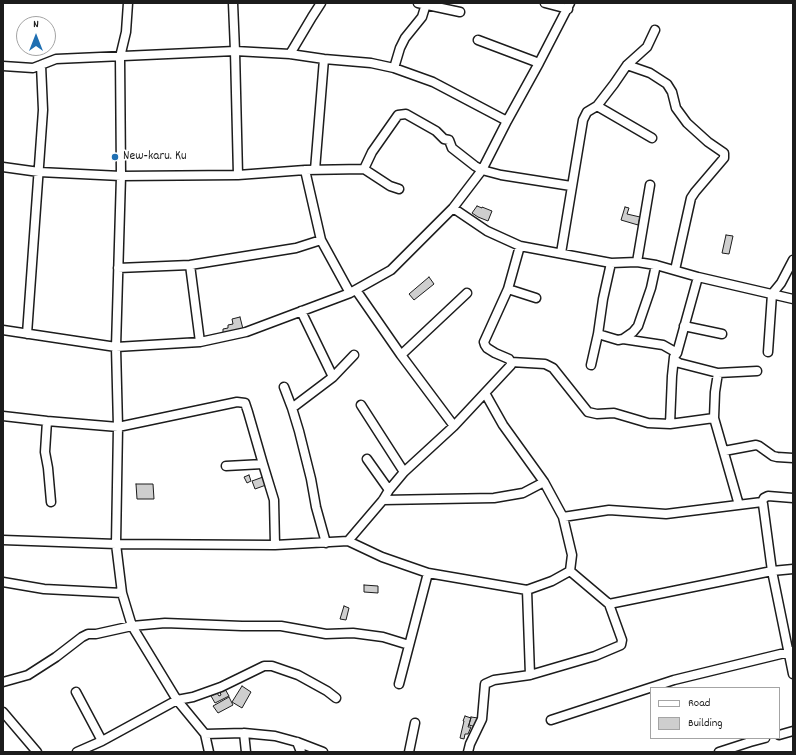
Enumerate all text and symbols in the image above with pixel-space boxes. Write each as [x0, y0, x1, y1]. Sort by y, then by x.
north arrow [16, 16, 56, 56]
text: N [33, 17, 39, 33]
place label: New-karu. Ku [123, 149, 187, 165]
marker: New-karu. Ku [110, 152, 120, 162]
legend [650, 687, 780, 739]
text: Road [688, 695, 710, 712]
text: Building [688, 715, 723, 732]

